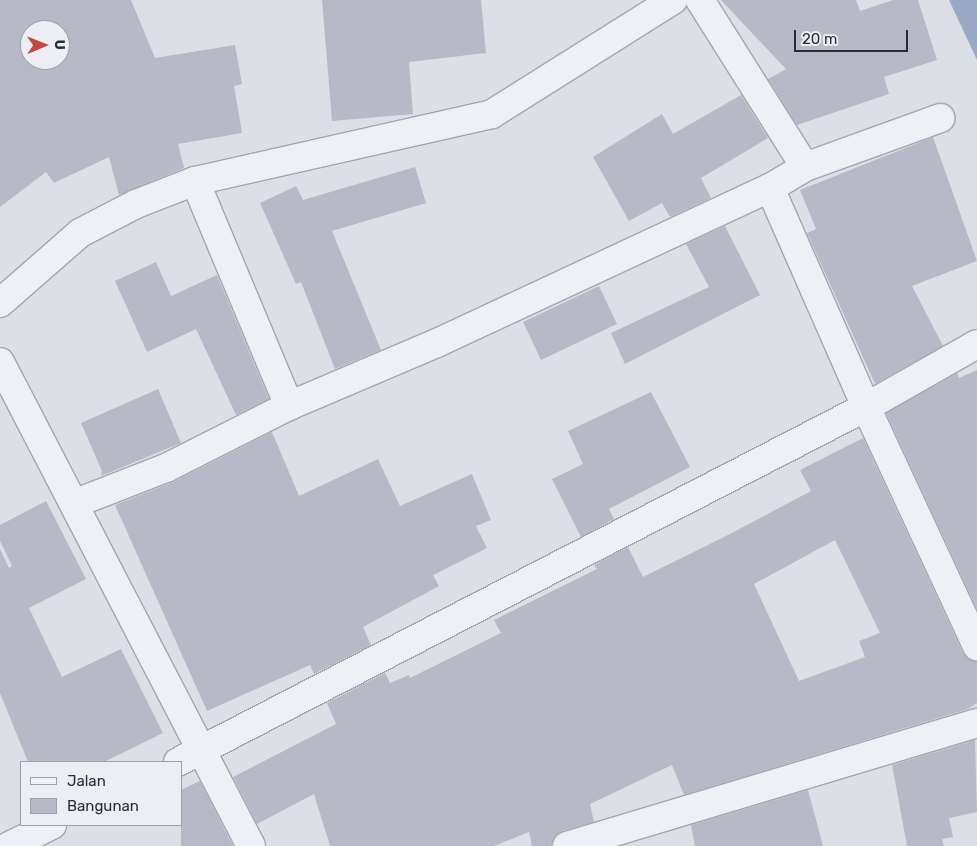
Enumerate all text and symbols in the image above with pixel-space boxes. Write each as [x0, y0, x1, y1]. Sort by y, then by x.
north arrow [20, 20, 70, 70]
scale bar [797, 20, 911, 52]
text: 20 m [802, 30, 837, 48]
text: U [51, 40, 68, 50]
legend [20, 761, 182, 826]
text: Jalan [67, 772, 106, 790]
text: Bangunan [67, 797, 139, 815]

